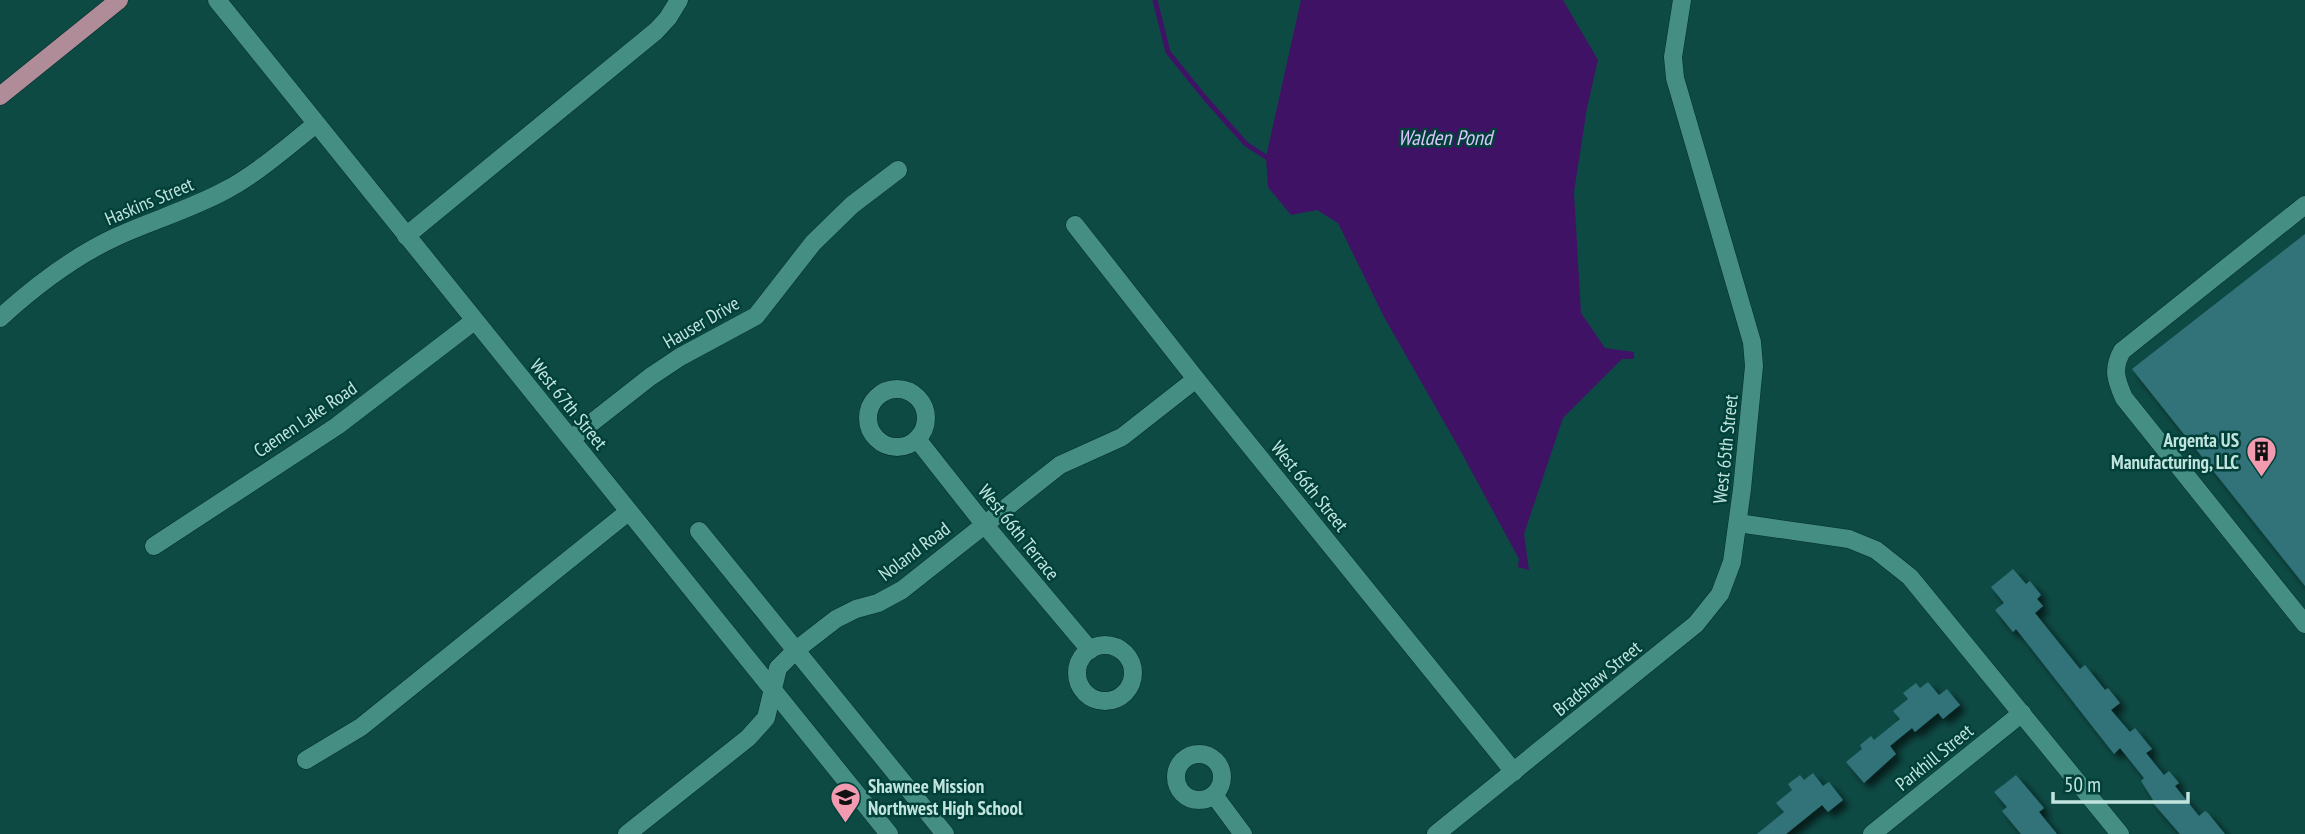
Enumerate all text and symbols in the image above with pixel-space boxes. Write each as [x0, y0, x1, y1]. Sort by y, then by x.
water label: Walden Pond [1398, 124, 1495, 151]
street label: Haskins Street [101, 171, 198, 230]
street label: Hauser Drive [659, 291, 744, 353]
street label: West 67th Street [525, 354, 613, 455]
street label: Caenen Lake Road [249, 376, 361, 462]
street label: West 65th Street [1707, 392, 1743, 505]
place label: Argenta US Manufacturing, LLC [2111, 428, 2239, 474]
building icon: Argenta US Manufacturing, LLC [2245, 434, 2279, 478]
street label: West 66th Street [1266, 436, 1354, 537]
street label: West 66th Terrace [973, 479, 1065, 585]
street label: Noland Road [873, 516, 955, 586]
street label: Bradshaw Street [1548, 635, 1647, 721]
street label: Parkhill Street [1890, 718, 1978, 796]
scale bar [2053, 760, 2188, 804]
text: 50 m [2064, 771, 2101, 798]
place label: Shawnee Mission Northwest High School [868, 774, 1023, 820]
school or university icon: Shawnee Mission Northwest High School [828, 780, 862, 824]

